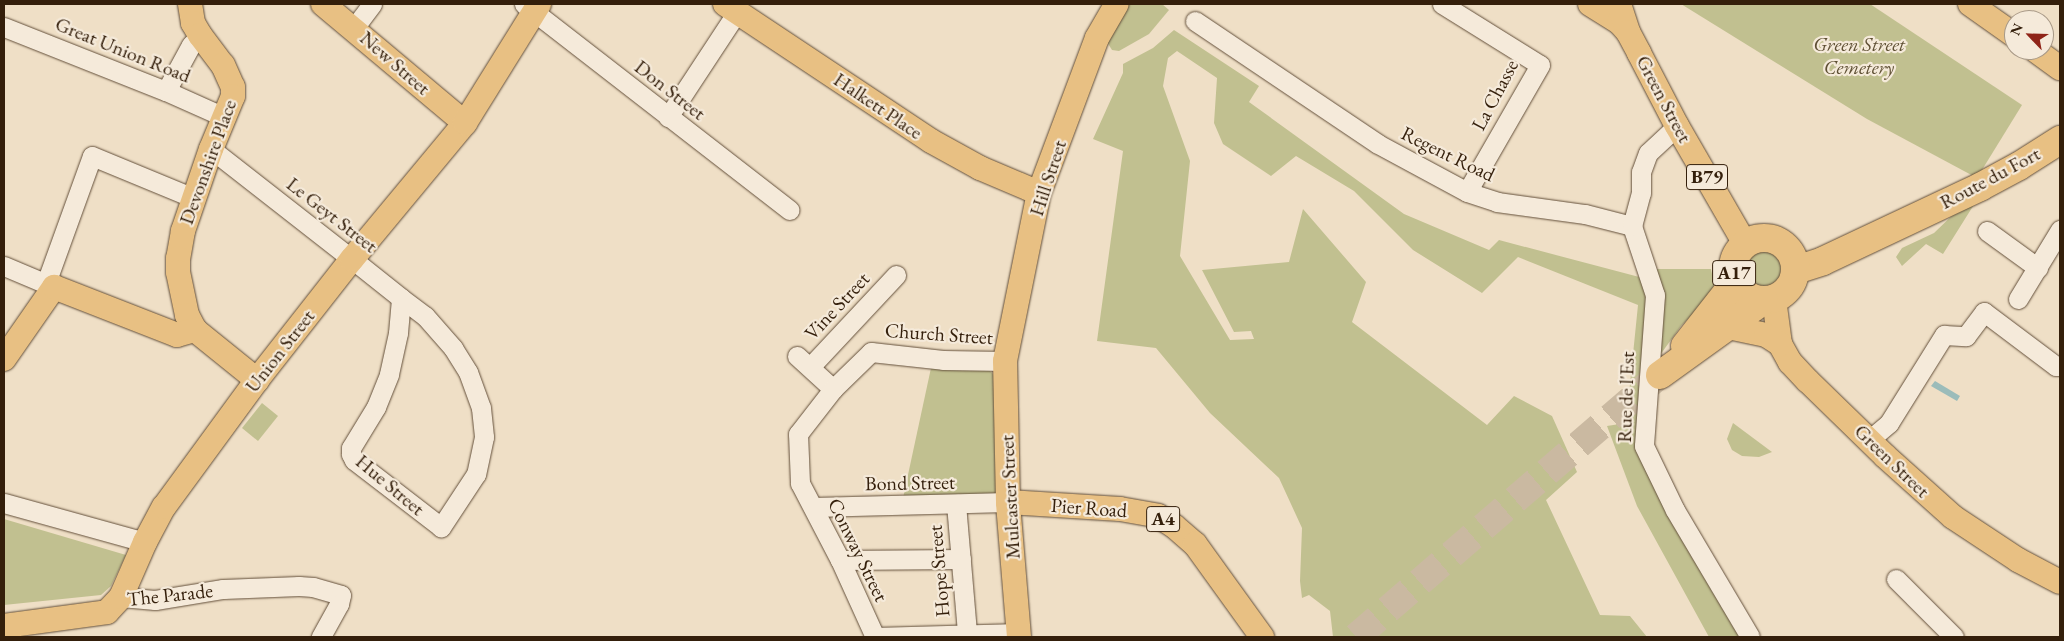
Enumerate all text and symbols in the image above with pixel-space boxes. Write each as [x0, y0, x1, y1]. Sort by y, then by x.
north arrow [2004, 10, 2054, 60]
street label: Great Union Road [52, 12, 194, 88]
text: N [2006, 20, 2027, 38]
street label: New Street [355, 26, 435, 100]
park label: Green Street Cemetery [1813, 33, 1905, 80]
street label: Green Street [1631, 51, 1697, 147]
street label: Don Street [630, 55, 710, 125]
street label: La Chasse [1466, 55, 1524, 135]
street label: Halkett Place [829, 68, 927, 144]
street label: Devonshire Place [174, 96, 242, 228]
street label: Regent Road [1397, 121, 1499, 187]
street label: Hill Street [1024, 137, 1072, 219]
street label: Route du Fort [1936, 142, 2044, 214]
road number: B79 [1686, 160, 1728, 193]
street label: Le Geyt Street [282, 172, 382, 258]
road number: A17 [1712, 256, 1756, 290]
street label: Vine Street [799, 267, 875, 345]
street label: Union Street [240, 305, 320, 397]
street label: Church Street [884, 318, 994, 350]
street label: Rue de l'Est [1612, 351, 1640, 443]
street label: Green Street [1849, 419, 1935, 503]
street label: Mulcaster Street [995, 434, 1025, 560]
street label: Hue Street [351, 449, 429, 521]
street label: Bond Street [865, 470, 955, 496]
street label: Pier Road [1050, 493, 1128, 523]
street label: Conway Street [823, 494, 893, 606]
road number: A4 [1146, 502, 1180, 536]
street label: Hope Street [923, 524, 955, 618]
street label: The Parade [126, 579, 214, 611]

